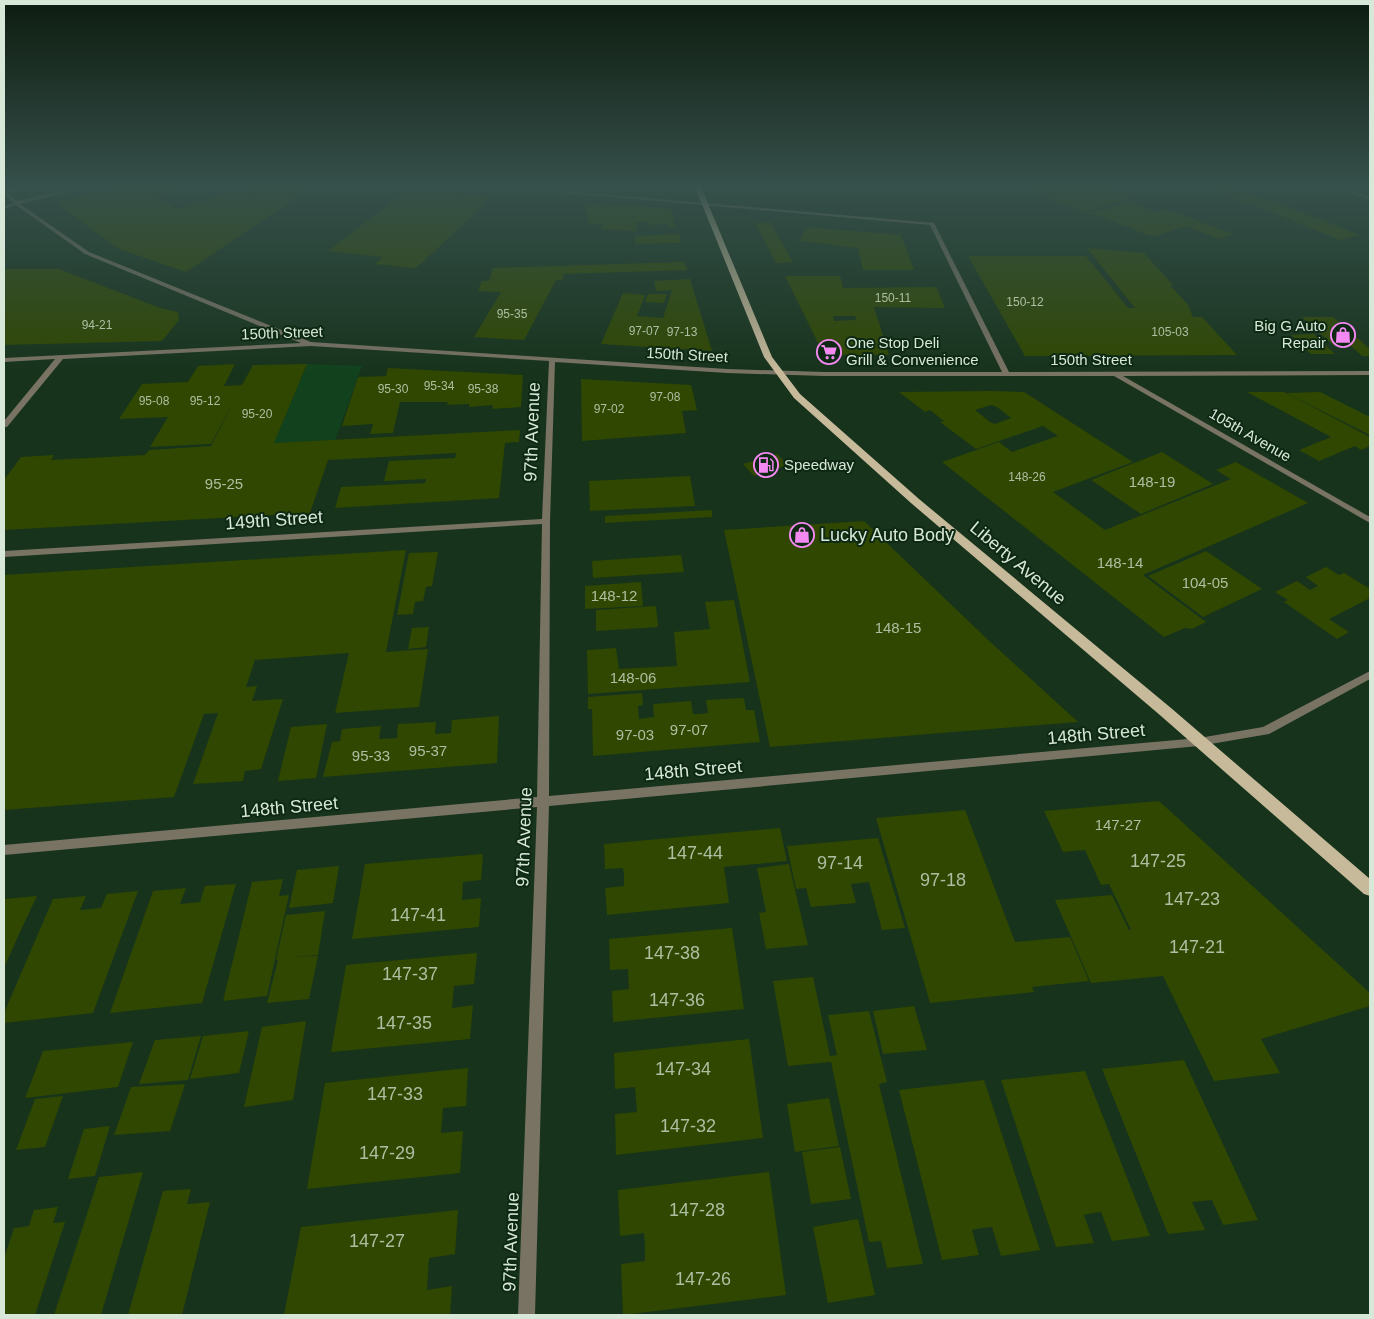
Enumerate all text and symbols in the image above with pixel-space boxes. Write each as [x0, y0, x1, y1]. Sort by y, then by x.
house number: 150-11 [875, 291, 912, 305]
house number: 150-12 [1006, 295, 1044, 309]
house number: 95-35 [497, 307, 528, 321]
place label: Big G Auto Repair [1254, 317, 1326, 351]
house number: 94-21 [82, 318, 113, 332]
shop icon: Big G Auto Repair [1330, 322, 1356, 348]
street label: 150th Street [241, 323, 324, 342]
house number: 97-07 [629, 324, 660, 338]
house number: 97-13 [667, 325, 698, 339]
house number: 105-03 [1151, 325, 1189, 339]
place label: One Stop Deli Grill & Convenience [846, 334, 979, 368]
supermarket icon: One Stop Deli Grill & Convenience [816, 339, 842, 365]
street label: 150th Street [646, 344, 729, 365]
street label: 150th Street [1050, 351, 1133, 368]
house number: 95-34 [424, 379, 455, 393]
house number: 95-30 [378, 382, 409, 396]
house number: 95-38 [468, 382, 499, 396]
street label: 97th Avenue [520, 382, 544, 482]
house number: 97-08 [650, 390, 681, 404]
house number: 95-08 [139, 394, 170, 408]
house number: 95-12 [190, 394, 221, 408]
house number: 97-02 [594, 402, 625, 416]
street label: 105th Avenue [1206, 404, 1294, 465]
house number: 95-20 [242, 407, 273, 421]
fuel station icon: Speedway [753, 452, 779, 478]
place label: Speedway [784, 456, 855, 473]
house number: 148-26 [1008, 470, 1046, 484]
house number: 148-19 [1129, 473, 1175, 490]
house number: 95-25 [205, 475, 243, 492]
street label: 149th Street [224, 507, 324, 533]
street label: Liberty Avenue [966, 517, 1070, 609]
shop icon: Lucky Auto Body [789, 522, 815, 548]
place label: Lucky Auto Body [820, 525, 954, 545]
house number: 148-14 [1097, 554, 1143, 571]
house number: 104-05 [1182, 574, 1228, 591]
house number: 148-12 [591, 587, 637, 604]
house number: 148-15 [875, 619, 921, 636]
house number: 148-06 [610, 669, 656, 686]
street label: 148th Street [1046, 720, 1146, 748]
house number: 97-07 [670, 721, 708, 738]
house number: 97-03 [616, 726, 654, 743]
house number: 95-37 [409, 742, 447, 759]
house number: 95-33 [352, 747, 390, 764]
street label: 148th Street [643, 756, 743, 784]
street label: 97th Avenue [512, 787, 536, 887]
street label: 148th Street [239, 793, 339, 821]
house number: 147-27 [1095, 816, 1141, 833]
house number: 147-44 [667, 843, 723, 863]
house number: 147-25 [1130, 851, 1186, 871]
house number: 97-14 [817, 853, 863, 873]
house number: 97-18 [920, 870, 966, 890]
house number: 147-23 [1164, 889, 1220, 909]
house number: 147-41 [390, 905, 446, 925]
house number: 147-21 [1169, 937, 1225, 957]
house number: 147-38 [644, 943, 700, 963]
house number: 147-37 [382, 964, 438, 984]
house number: 147-36 [649, 990, 705, 1010]
house number: 147-35 [376, 1013, 432, 1033]
house number: 147-34 [655, 1059, 711, 1079]
house number: 147-33 [367, 1084, 423, 1104]
house number: 147-32 [660, 1116, 716, 1136]
house number: 147-29 [359, 1143, 415, 1163]
street label: 97th Avenue [499, 1192, 523, 1292]
house number: 147-28 [669, 1200, 725, 1220]
house number: 147-27 [349, 1231, 405, 1251]
house number: 147-26 [675, 1269, 731, 1289]

